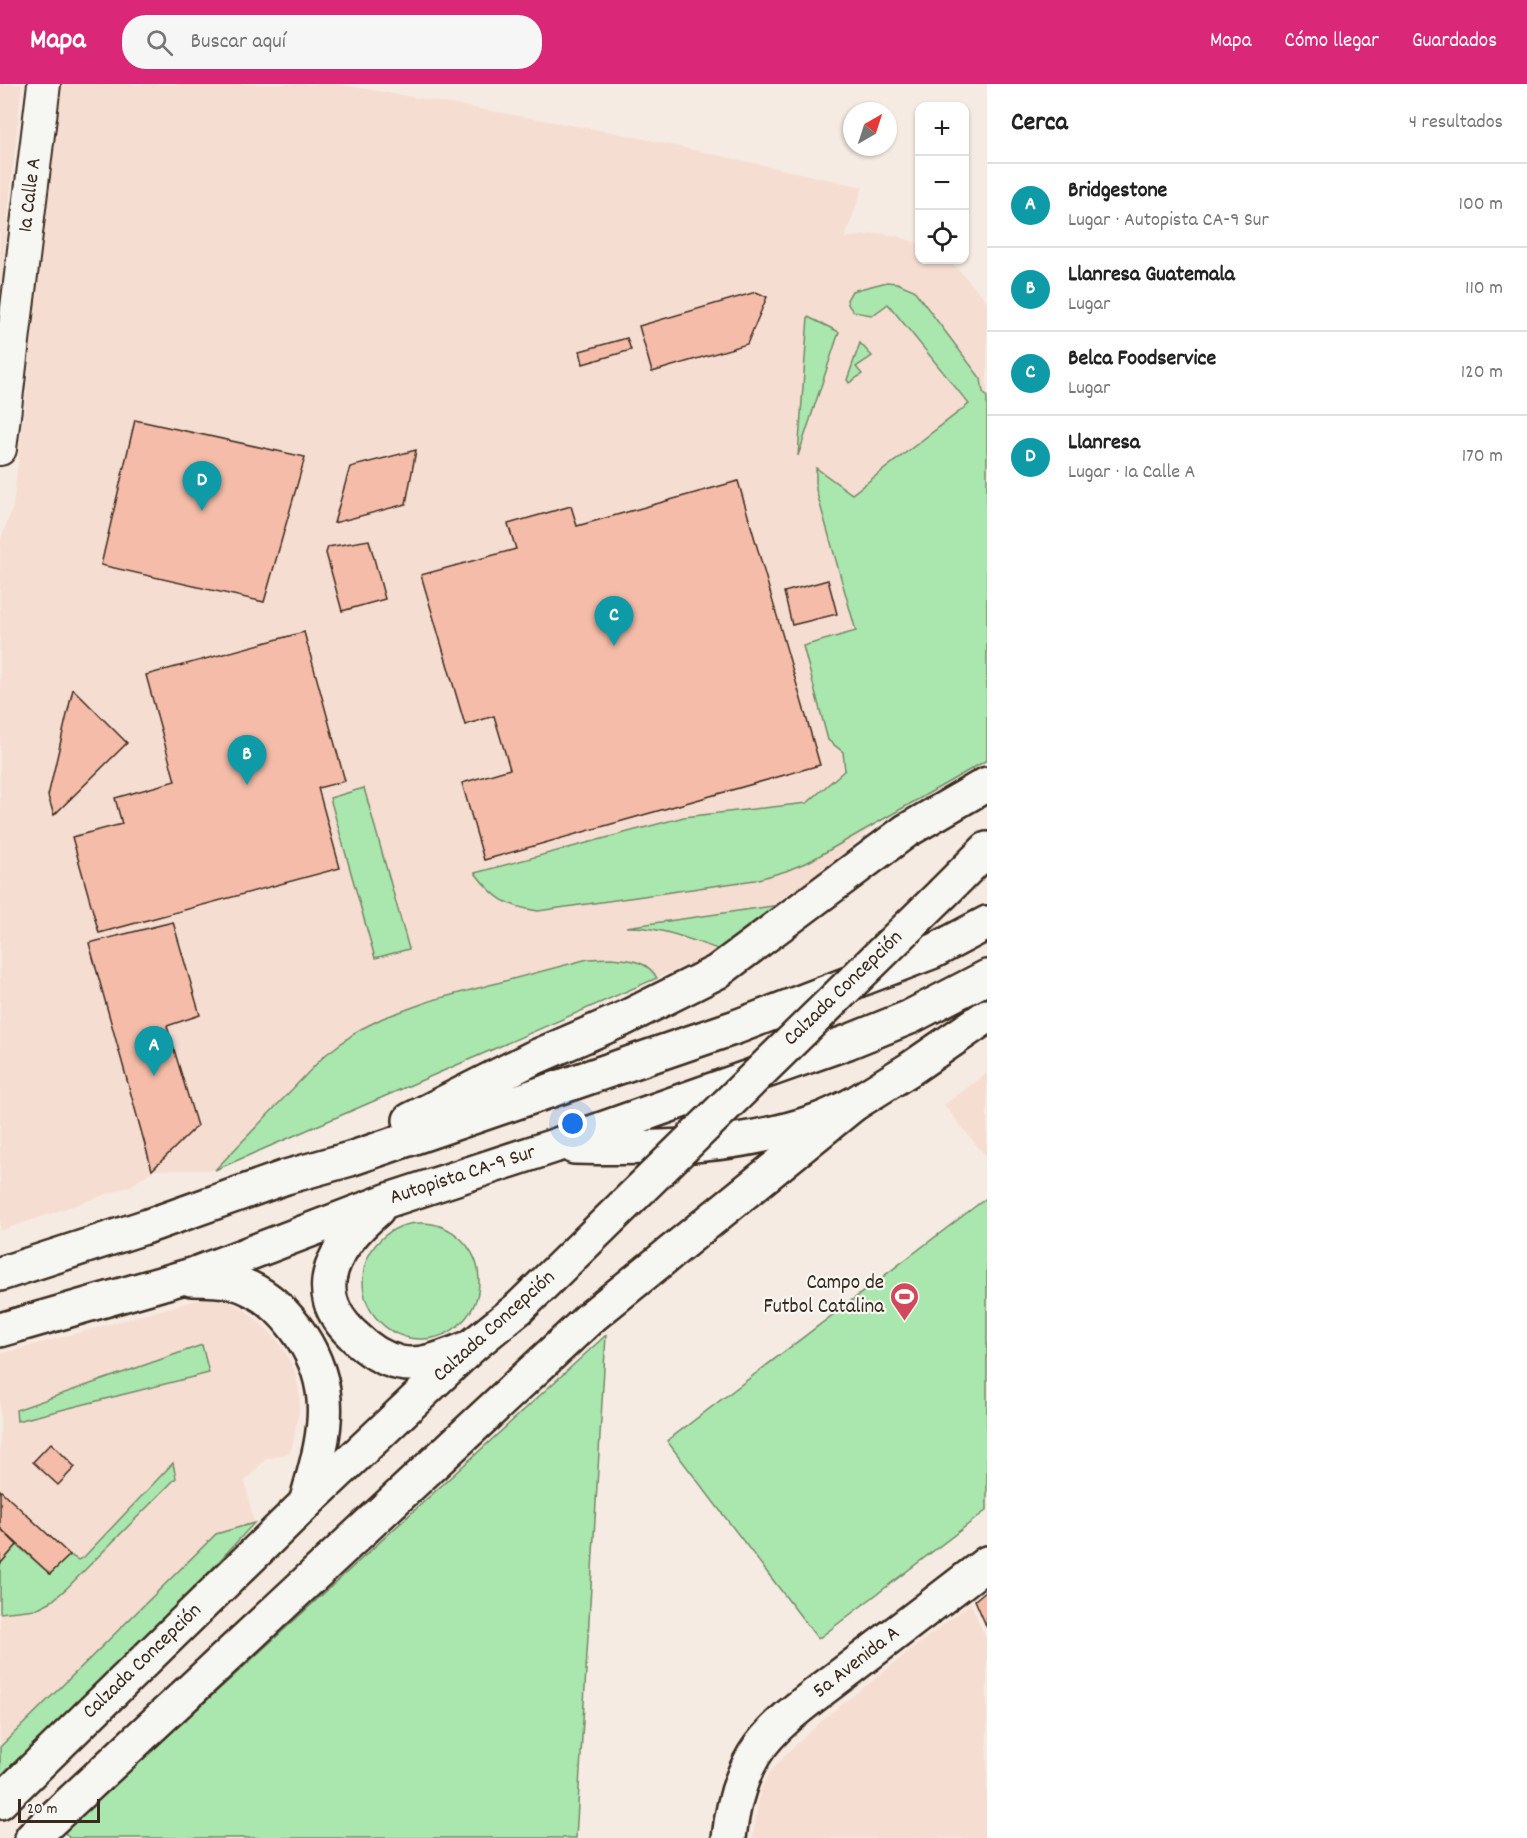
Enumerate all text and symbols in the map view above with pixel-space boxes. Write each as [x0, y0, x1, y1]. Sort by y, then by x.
search box [122, 15, 542, 69]
text: Mapa [30, 22, 86, 62]
icon: search [143, 26, 176, 59]
text: Buscar aquí [191, 27, 286, 58]
text: Mapa [1210, 27, 1252, 57]
text: Cómo llegar [1285, 27, 1379, 57]
text: Guardados [1412, 27, 1497, 57]
north arrow [843, 102, 897, 156]
map controls [915, 102, 969, 264]
button: + [915, 102, 969, 156]
text: Cerca [1011, 105, 1068, 142]
text: 4 resultados [1409, 109, 1503, 137]
street label: 1a Calle A [12, 156, 50, 234]
button: − [915, 156, 969, 210]
text: Bridgestone [1068, 176, 1167, 207]
text: A [1025, 191, 1036, 219]
text: 100 m [1459, 191, 1503, 219]
text: Lugar · Autopista CA-9 Sur [1068, 207, 1269, 235]
button: locate [915, 210, 969, 264]
text: Llanresa Guatemala [1068, 260, 1235, 291]
text: B [1026, 275, 1035, 303]
text: 110 m [1465, 275, 1503, 303]
text: Lugar [1068, 291, 1110, 319]
text: Belca Foodservice [1068, 344, 1216, 375]
text: C [1026, 359, 1035, 387]
text: 120 m [1461, 359, 1503, 387]
text: Lugar [1068, 375, 1110, 403]
text: Llanresa [1068, 428, 1140, 459]
text: D [1025, 443, 1036, 471]
text: 170 m [1462, 443, 1503, 471]
text: Lugar · 1a Calle A [1068, 459, 1196, 487]
pin: D [182, 462, 222, 511]
pin: C [594, 596, 634, 646]
pin: B [228, 736, 266, 785]
street label: Calzada Concepción [778, 924, 910, 1054]
pin: A [134, 1026, 174, 1076]
your location [558, 1109, 587, 1138]
street label: Autopista CA-9 Sur [386, 1138, 540, 1214]
street label: Calzada Concepción [427, 1264, 563, 1390]
place label: Campo de Futbol Catalina [763, 1269, 885, 1323]
sports icon: Campo de Futbol Catalina [889, 1280, 921, 1322]
street label: Calzada Concepción [77, 1597, 209, 1727]
street label: 5a Avenida A [807, 1619, 907, 1707]
scale bar [18, 1796, 100, 1824]
text: 20 m [27, 1798, 57, 1821]

